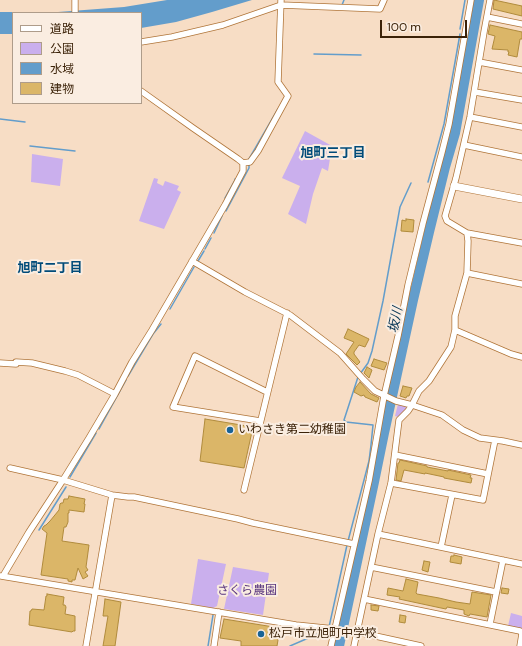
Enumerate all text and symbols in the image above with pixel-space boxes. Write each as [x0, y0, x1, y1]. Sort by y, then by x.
legend [12, 12, 142, 104]
scale bar [382, 12, 469, 38]
text: 100 m [387, 19, 421, 35]
text: 道路 [50, 21, 74, 37]
text: 公園 [50, 41, 74, 57]
text: 水域 [50, 61, 74, 77]
text: 建物 [50, 81, 74, 97]
district label: 旭町三丁目 [301, 146, 365, 162]
district label: 旭町二丁目 [18, 261, 82, 277]
water label: 坂川 [386, 306, 406, 334]
place label: いわさき第二幼稚園 [238, 423, 346, 437]
marker: いわさき第二幼稚園 [225, 425, 235, 435]
park label: さくら農園 [217, 584, 277, 598]
place label: 松戸市立旭町中学校 [269, 627, 377, 641]
marker: 松戸市立旭町中学校 [256, 629, 266, 639]

